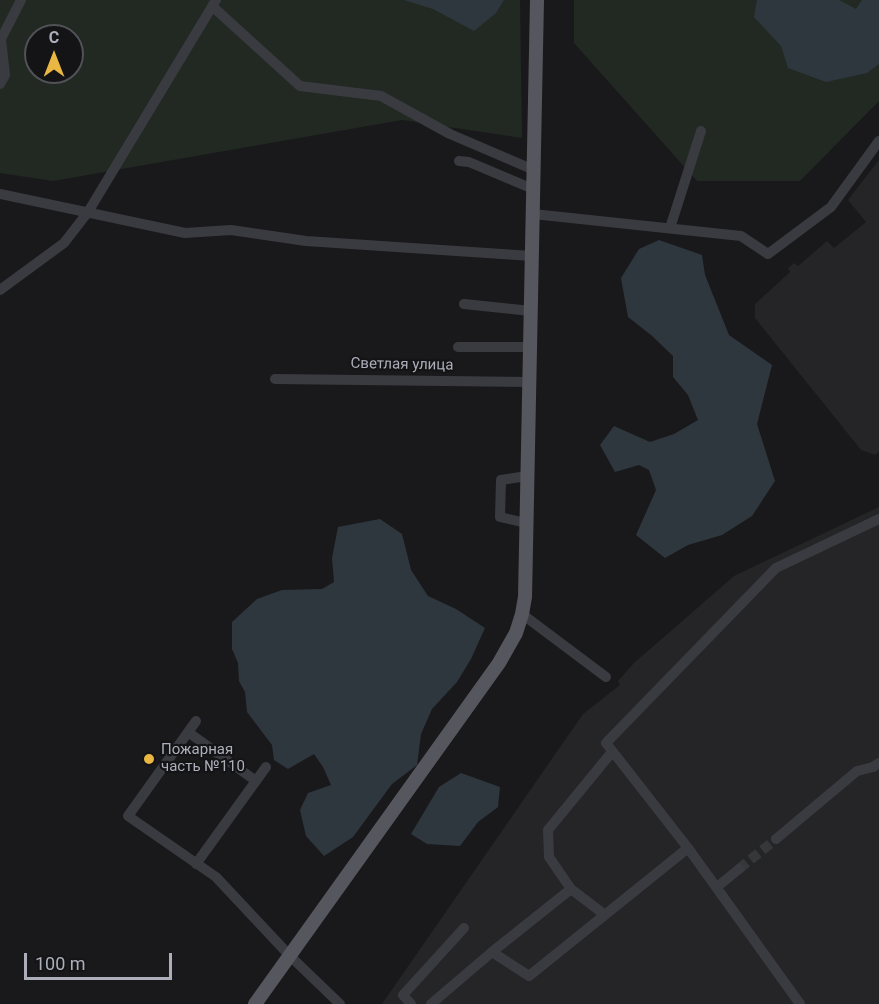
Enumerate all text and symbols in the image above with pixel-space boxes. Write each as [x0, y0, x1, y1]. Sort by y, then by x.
north arrow [24, 24, 84, 84]
text: С [49, 28, 59, 47]
street label: Светлая улица [350, 355, 454, 375]
place label: Пожарная часть №110 [161, 741, 245, 776]
marker: Пожарная часть №110 [142, 752, 156, 766]
scale bar [27, 941, 176, 979]
text: 100 m [35, 953, 86, 974]

